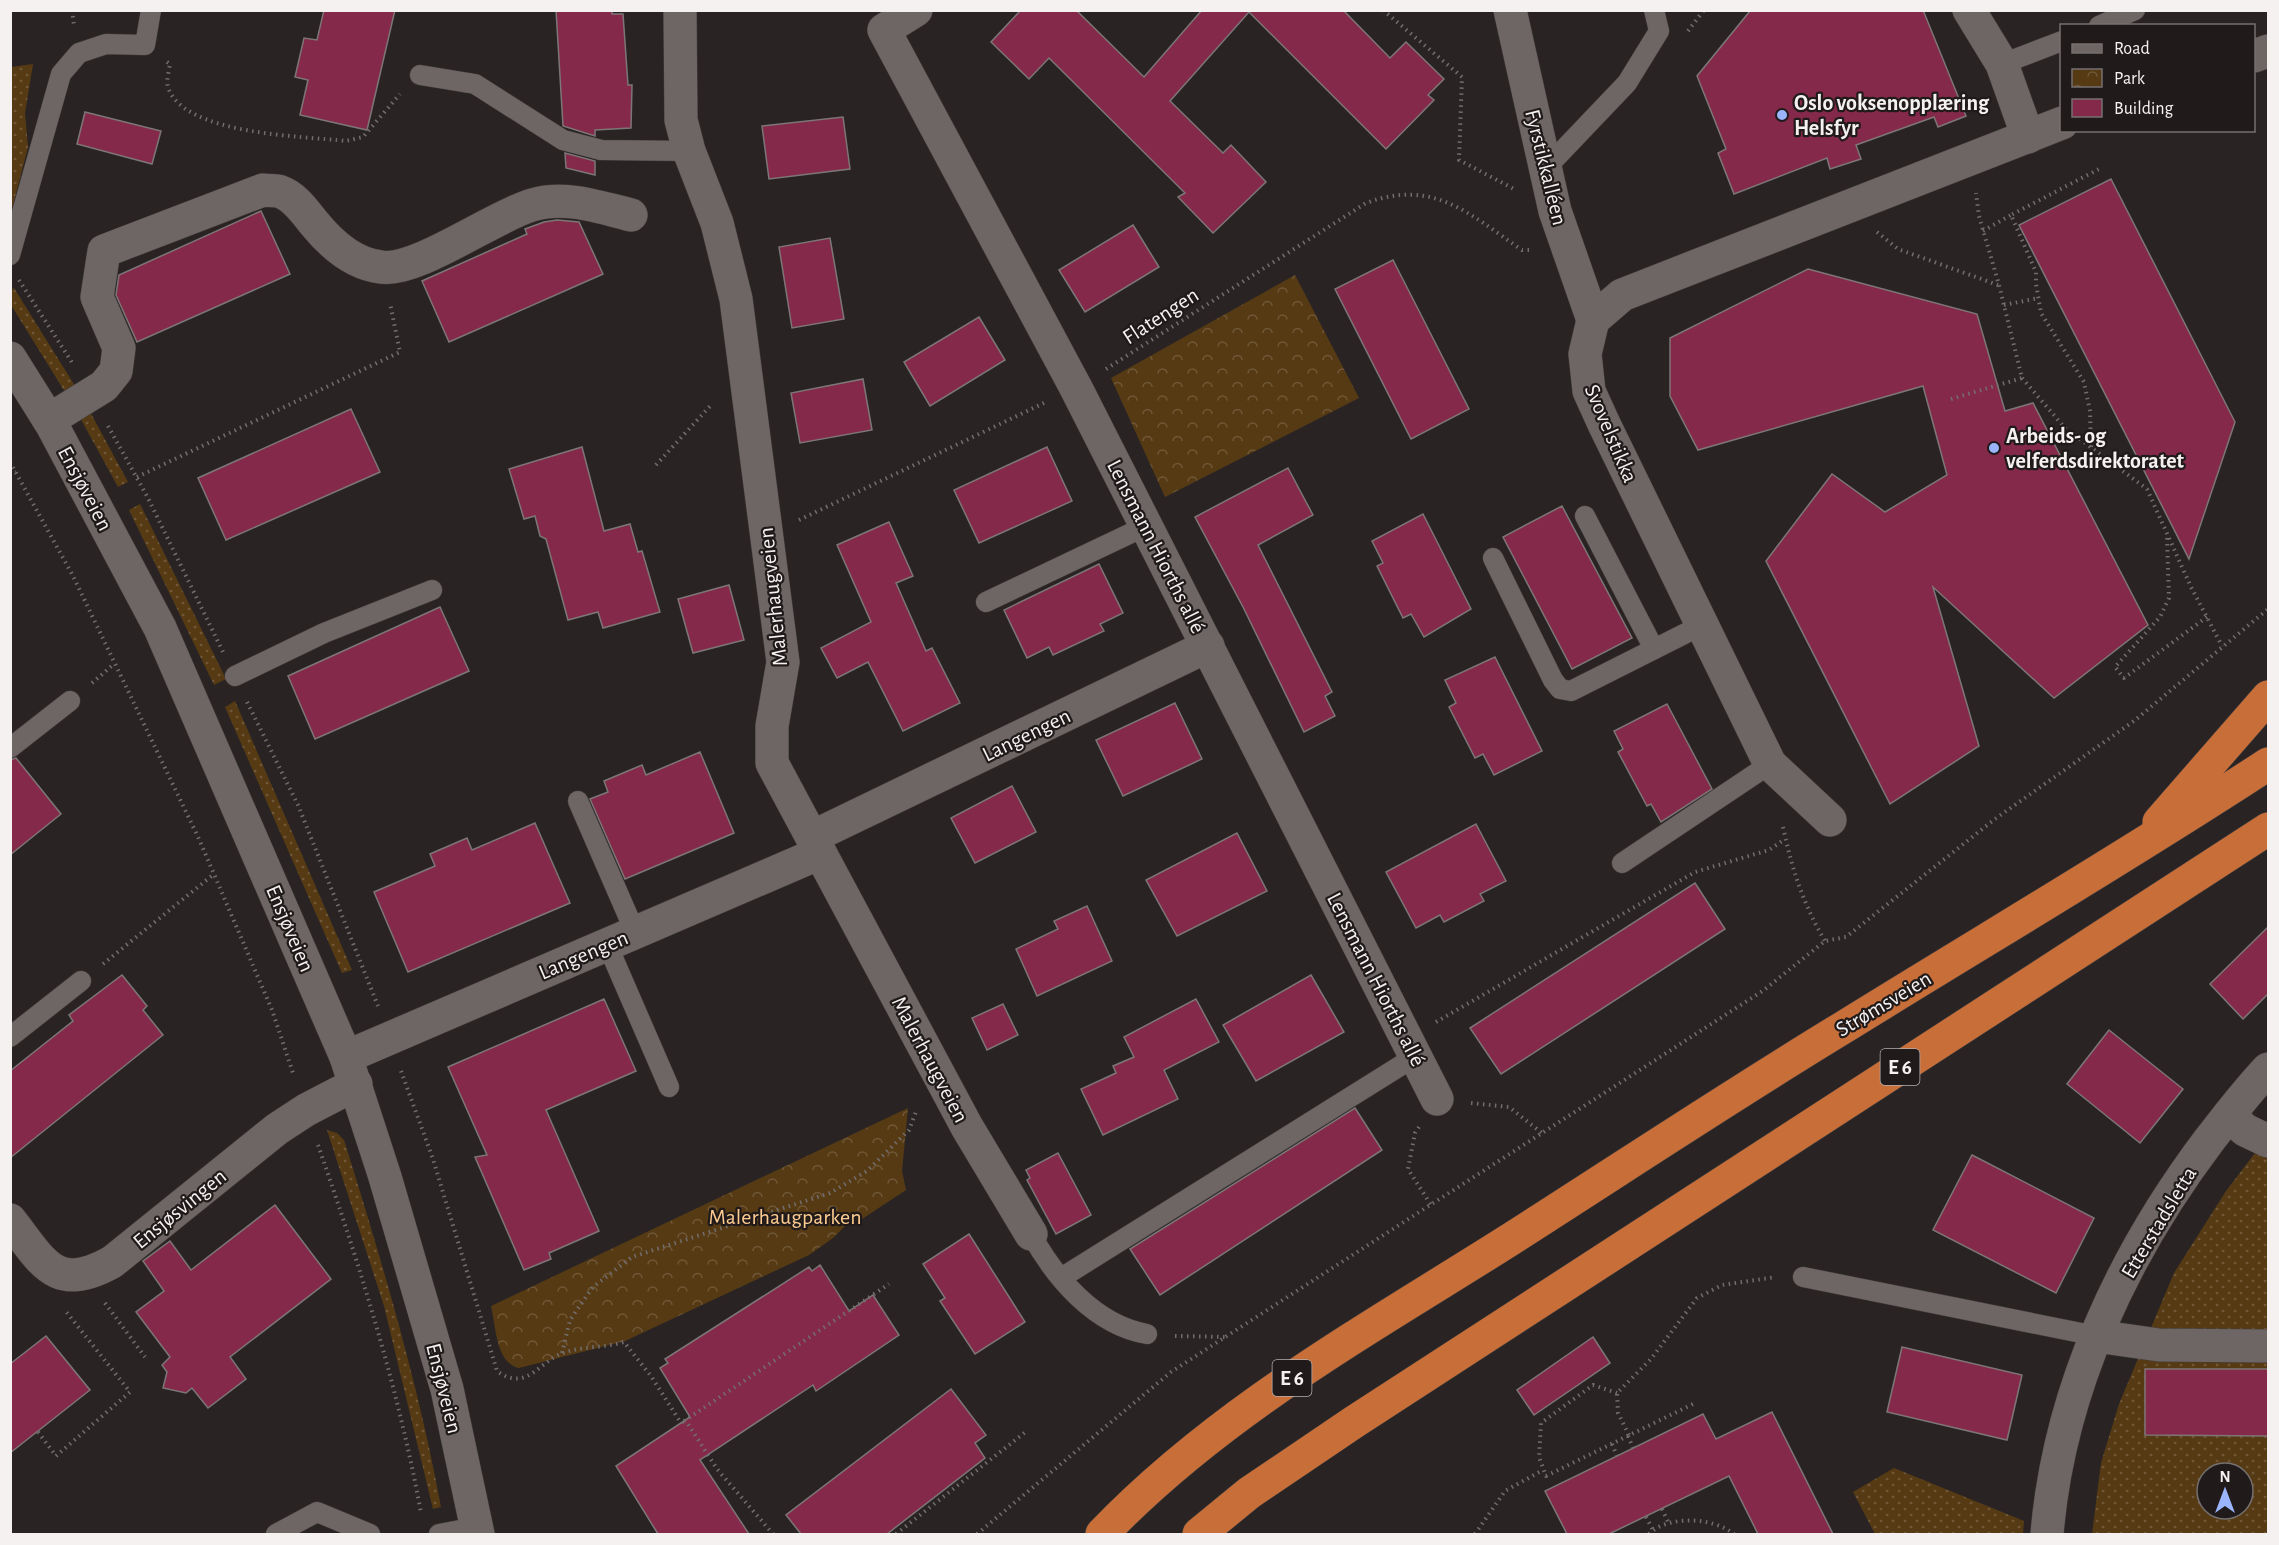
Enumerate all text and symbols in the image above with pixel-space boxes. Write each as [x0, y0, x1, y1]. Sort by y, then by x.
legend [2060, 24, 2255, 132]
text: Road [2114, 40, 2150, 58]
text: Park [2114, 70, 2146, 88]
place label: Oslo voksenopplæring Helsfyr [1794, 92, 1990, 140]
text: Building [2114, 100, 2174, 118]
street label: Fyrstikkalléen [1521, 107, 1571, 227]
marker: Oslo voksenopplæring Helsfyr [1775, 108, 1789, 122]
street label: Flatengen [1119, 283, 1202, 348]
street label: Svovelstikka [1581, 381, 1642, 486]
place label: Arbeids- og velferdsdirektoratet [2006, 425, 2185, 472]
marker: Arbeids- og velferdsdirektoratet [1987, 441, 2001, 455]
street label: Ensjøveien [54, 443, 116, 534]
street label: Lensmann Hiorths allé [1103, 456, 1209, 637]
street label: Malerhaugveien [755, 526, 791, 667]
street label: Langengen [979, 704, 1074, 766]
street label: Ensjøveien [262, 882, 318, 975]
street label: Lensmann Hiorths allé [1323, 889, 1429, 1070]
street label: Langengen [535, 926, 631, 984]
street label: Strømsveien [1832, 967, 1935, 1041]
street label: Malerhaugveien [888, 993, 973, 1126]
road number: E 6 [1880, 1049, 1920, 1085]
street label: Etterstadsletta [2117, 1163, 2201, 1282]
street label: Ensjøsvingen [129, 1165, 230, 1253]
park label: Malerhaugparken [709, 1206, 862, 1228]
street label: Ensjøveien [422, 1341, 466, 1436]
road number: E 6 [1272, 1360, 1312, 1396]
north arrow [2195, 1461, 2255, 1521]
text: N [2219, 1469, 2231, 1485]

